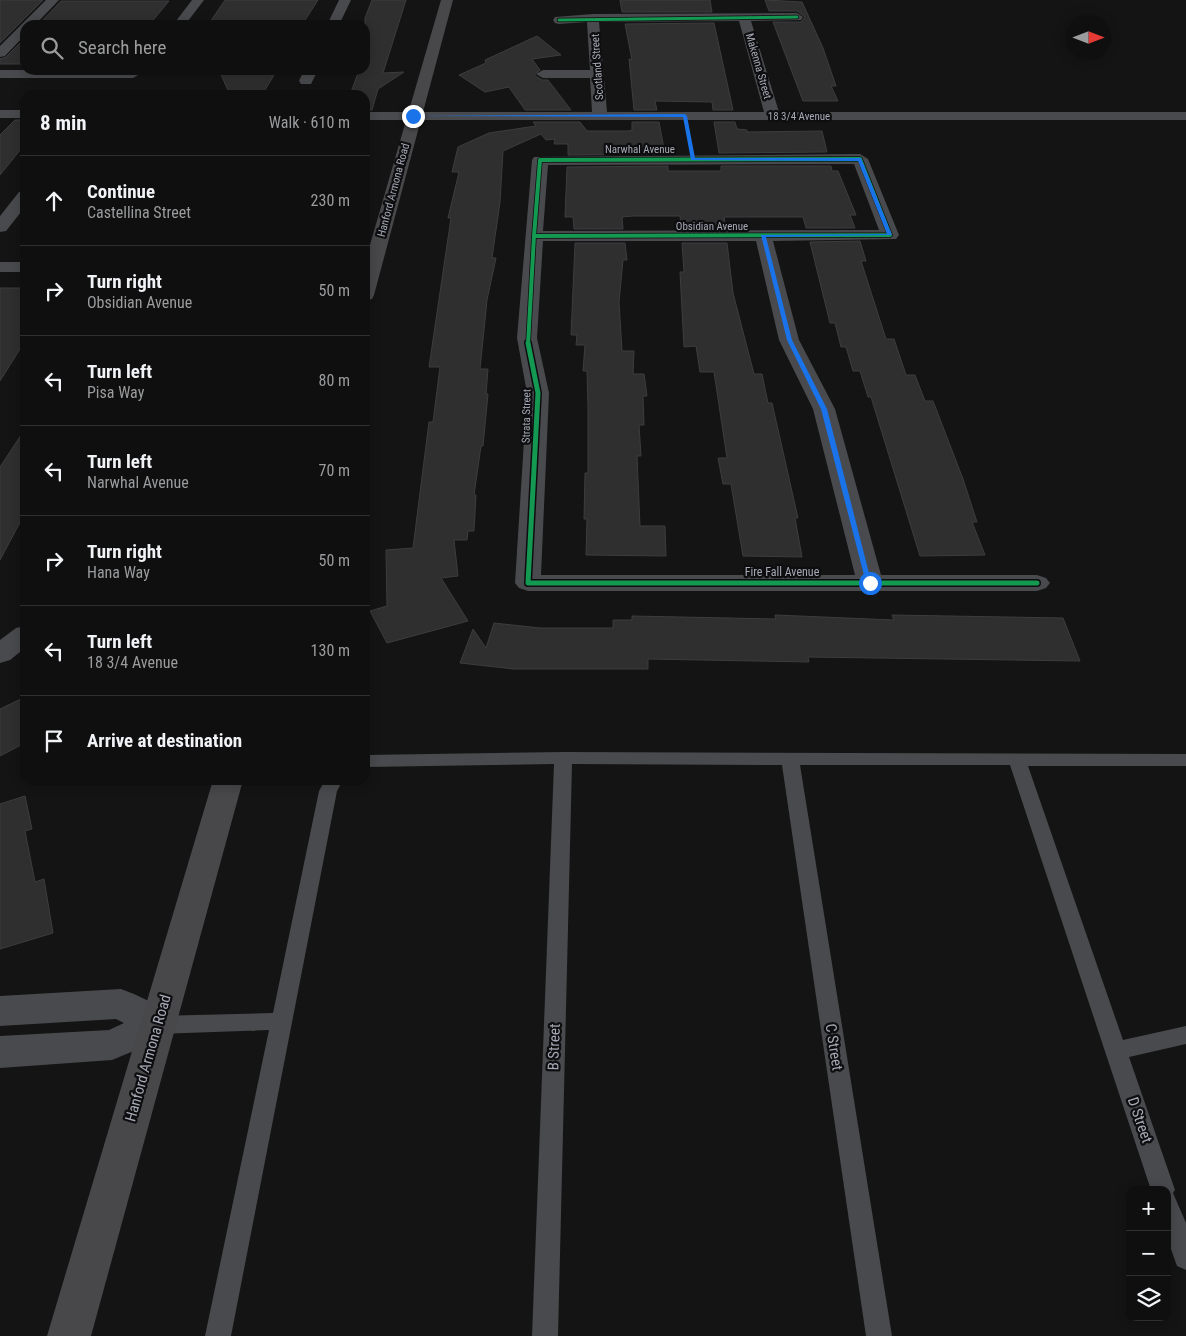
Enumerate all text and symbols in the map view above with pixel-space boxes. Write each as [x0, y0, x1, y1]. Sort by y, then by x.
north arrow [1066, 15, 1111, 60]
search box [20, 20, 370, 75]
street label: Makenna Street [743, 32, 774, 101]
street label: Scotland Street [589, 33, 606, 101]
icon: search [38, 34, 66, 62]
text: Search here [78, 36, 166, 59]
route end [402, 105, 425, 128]
street label: 18 3/4 Avenue [768, 110, 830, 123]
text: 8 min [40, 111, 87, 135]
text: Walk · 610 m [269, 113, 350, 132]
street label: Hanford Armona Road [375, 142, 412, 238]
street label: Narwhal Avenue [605, 143, 675, 156]
text: Continue [87, 180, 155, 203]
icon: ahead [40, 187, 68, 215]
text: 230 m [311, 191, 350, 210]
text: Castellina Street [87, 203, 191, 222]
street label: Obsidian Avenue [676, 220, 748, 233]
text: Turn right [87, 270, 162, 293]
icon: right [40, 277, 68, 305]
text: 50 m [318, 281, 350, 300]
text: Obsidian Avenue [87, 293, 192, 312]
text: Turn left [87, 360, 152, 383]
icon: left [40, 367, 68, 395]
text: 80 m [318, 371, 350, 390]
text: Pisa Way [87, 383, 144, 402]
street label: Strata Street [520, 389, 533, 443]
text: Turn left [87, 450, 152, 473]
icon: left [40, 457, 68, 485]
text: 70 m [318, 461, 350, 480]
text: Narwhal Avenue [87, 473, 189, 492]
text: Turn right [87, 540, 162, 563]
icon: right [40, 547, 68, 575]
text: 50 m [318, 551, 350, 570]
text: Hana Way [87, 563, 150, 582]
street label: Fire Fall Avenue [745, 565, 820, 579]
route start [859, 572, 882, 595]
text: Turn left [87, 630, 152, 653]
icon: left [40, 637, 68, 665]
text: 130 m [311, 641, 350, 660]
text: 18 3/4 Avenue [87, 653, 178, 672]
icon: arrive [40, 727, 68, 755]
text: Arrive at destination [87, 729, 242, 752]
street label: Hanford Armona Road [121, 992, 175, 1124]
street label: C Street [821, 1022, 847, 1072]
street label: B Street [544, 1023, 564, 1071]
street label: D Street [1124, 1095, 1156, 1145]
map controls [1126, 1186, 1171, 1321]
button: + [1126, 1186, 1171, 1231]
button: − [1126, 1231, 1171, 1276]
button: layers [1126, 1276, 1171, 1321]

